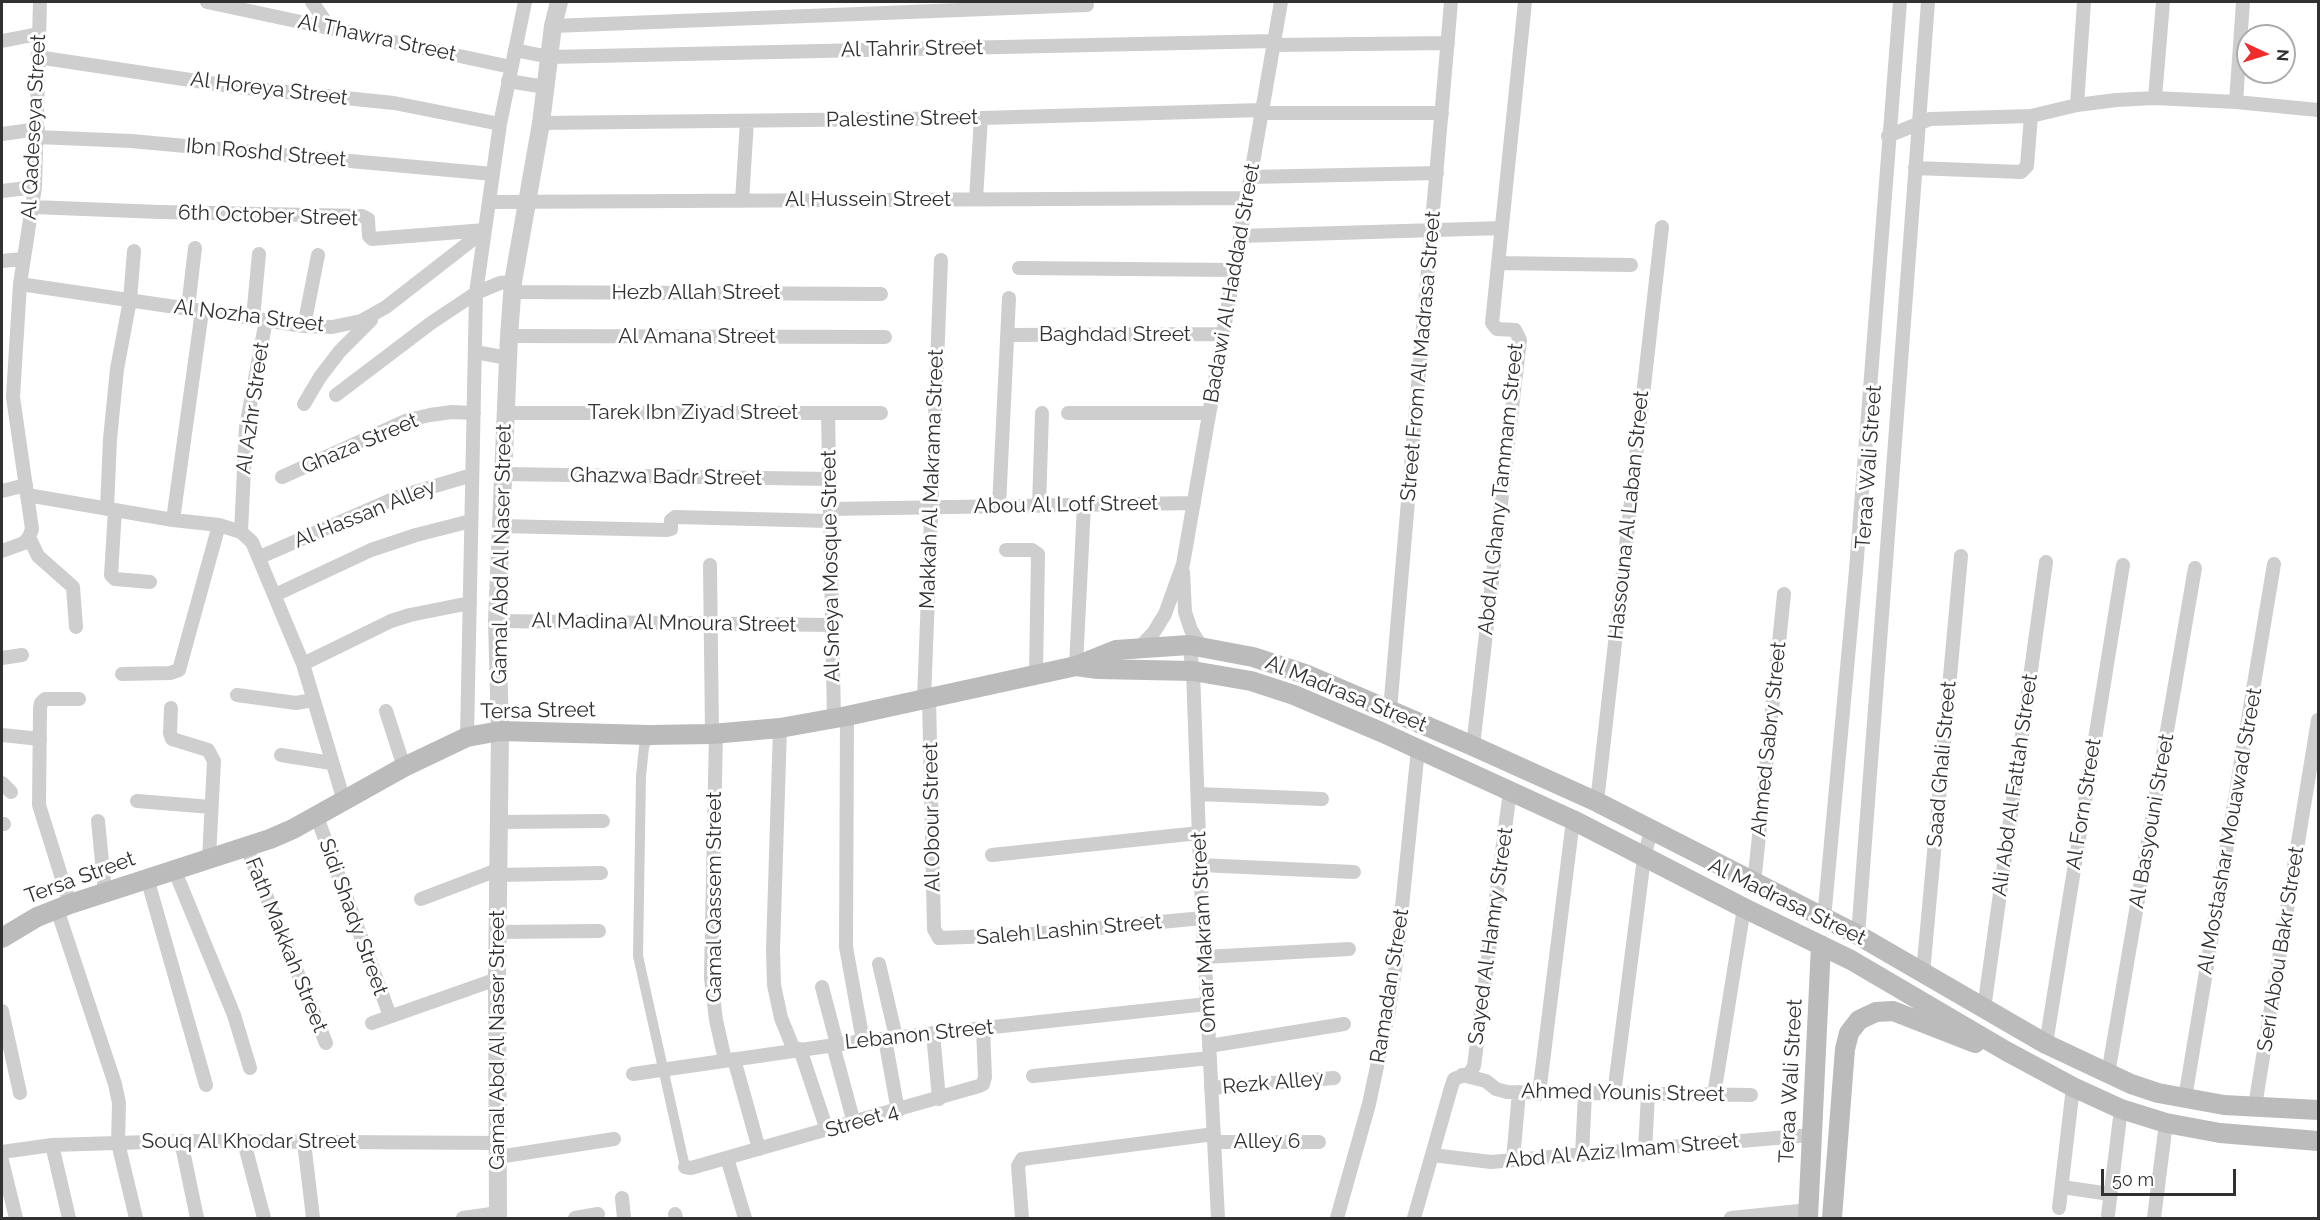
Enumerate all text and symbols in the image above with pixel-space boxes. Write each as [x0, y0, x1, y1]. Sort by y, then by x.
street label: Al Thawra Street [296, 9, 458, 67]
north arrow [2236, 24, 2296, 84]
street label: Al Qadeseya Street [17, 33, 51, 221]
street label: Al Tahrir Street [841, 35, 983, 63]
text: N [2273, 48, 2292, 62]
street label: Al Horeya Street [189, 67, 349, 111]
street label: Palestine Street [826, 105, 978, 133]
street label: Ibn Roshd Street [185, 133, 347, 173]
street label: Badawi Al Haddad Street [1199, 161, 1265, 405]
street label: Al Hussein Street [785, 187, 951, 213]
street label: 6th October Street [178, 200, 358, 232]
street label: Street From Al Madrasa Street [1396, 210, 1446, 502]
street label: Hezb Allah Street [611, 280, 781, 306]
street label: Al Nozha Street [172, 294, 326, 338]
street label: Baghdad Street [1039, 322, 1191, 348]
street label: Al Amana Street [618, 324, 776, 350]
street label: Al Azhr Street [231, 340, 275, 476]
street label: Abd Al Ghany Tammam Street [1473, 342, 1529, 636]
street label: Makkah Al Makrama Street [915, 349, 949, 609]
street label: Teraa Wali Street [1851, 384, 1887, 550]
street label: Hassouna Al Laban Street [1603, 389, 1655, 641]
street label: Tarek Ibn Ziyad Street [588, 400, 798, 426]
street label: Ghaza Street [298, 408, 422, 480]
street label: Gamal Abd Al Naser Street [487, 424, 517, 684]
street label: Al Sneya Mosque Street [816, 450, 846, 682]
street label: Ghazwa Badr Street [570, 463, 762, 491]
street label: Al Hassan Alley [291, 474, 439, 554]
street label: Abou Al Lotf Street [973, 491, 1159, 519]
street label: Al Madina Al Mnoura Street [531, 608, 797, 638]
street label: Ahmed Sabry Street [1746, 640, 1792, 838]
street label: Al Madrasa Street [1262, 650, 1430, 738]
street label: Ali Abd Al Fattah Street [1987, 672, 2043, 898]
street label: Saad Ghali Street [1922, 680, 1962, 848]
street label: Al Mostashar Mouawad Street [2192, 686, 2268, 976]
street label: Tersa Street [480, 697, 596, 725]
street label: Al Basyouni Street [2124, 732, 2180, 910]
street label: Al Forn Street [2061, 737, 2107, 871]
street label: Al Obour Street [918, 742, 946, 892]
street label: Gamal Qassem Street [702, 792, 728, 1002]
street label: Sayed Al Hamry Street [1463, 826, 1519, 1046]
street label: Omar Makram Street [1186, 831, 1222, 1033]
street label: Sidi Shady Street [313, 835, 393, 999]
street label: Seri Abou Bakr Street [2252, 845, 2310, 1053]
street label: Tersa Street [22, 846, 138, 910]
street label: Al Madrasa Street [1704, 853, 1870, 951]
street label: Fath Makkah Street [239, 854, 333, 1036]
street label: Ramadan Street [1365, 907, 1415, 1065]
street label: Saleh Lashin Street [975, 909, 1163, 951]
street label: Gamal Abd Al Naser Street [485, 910, 511, 1170]
street label: Teraa Wali Street [1774, 998, 1808, 1164]
street label: Lebanon Street [843, 1015, 995, 1055]
street label: Rezk Alley [1221, 1066, 1325, 1100]
street label: Ahmed Younis Street [1521, 1079, 1725, 1107]
street label: Street 4 [822, 1099, 902, 1143]
street label: Abd Al Aziz Imam Street [1504, 1128, 1740, 1174]
street label: Souq Al Khodar Street [142, 1129, 356, 1155]
street label: Alley 6 [1233, 1129, 1301, 1155]
scale bar [2104, 1157, 2239, 1195]
text: 50 m [2112, 1169, 2154, 1190]

